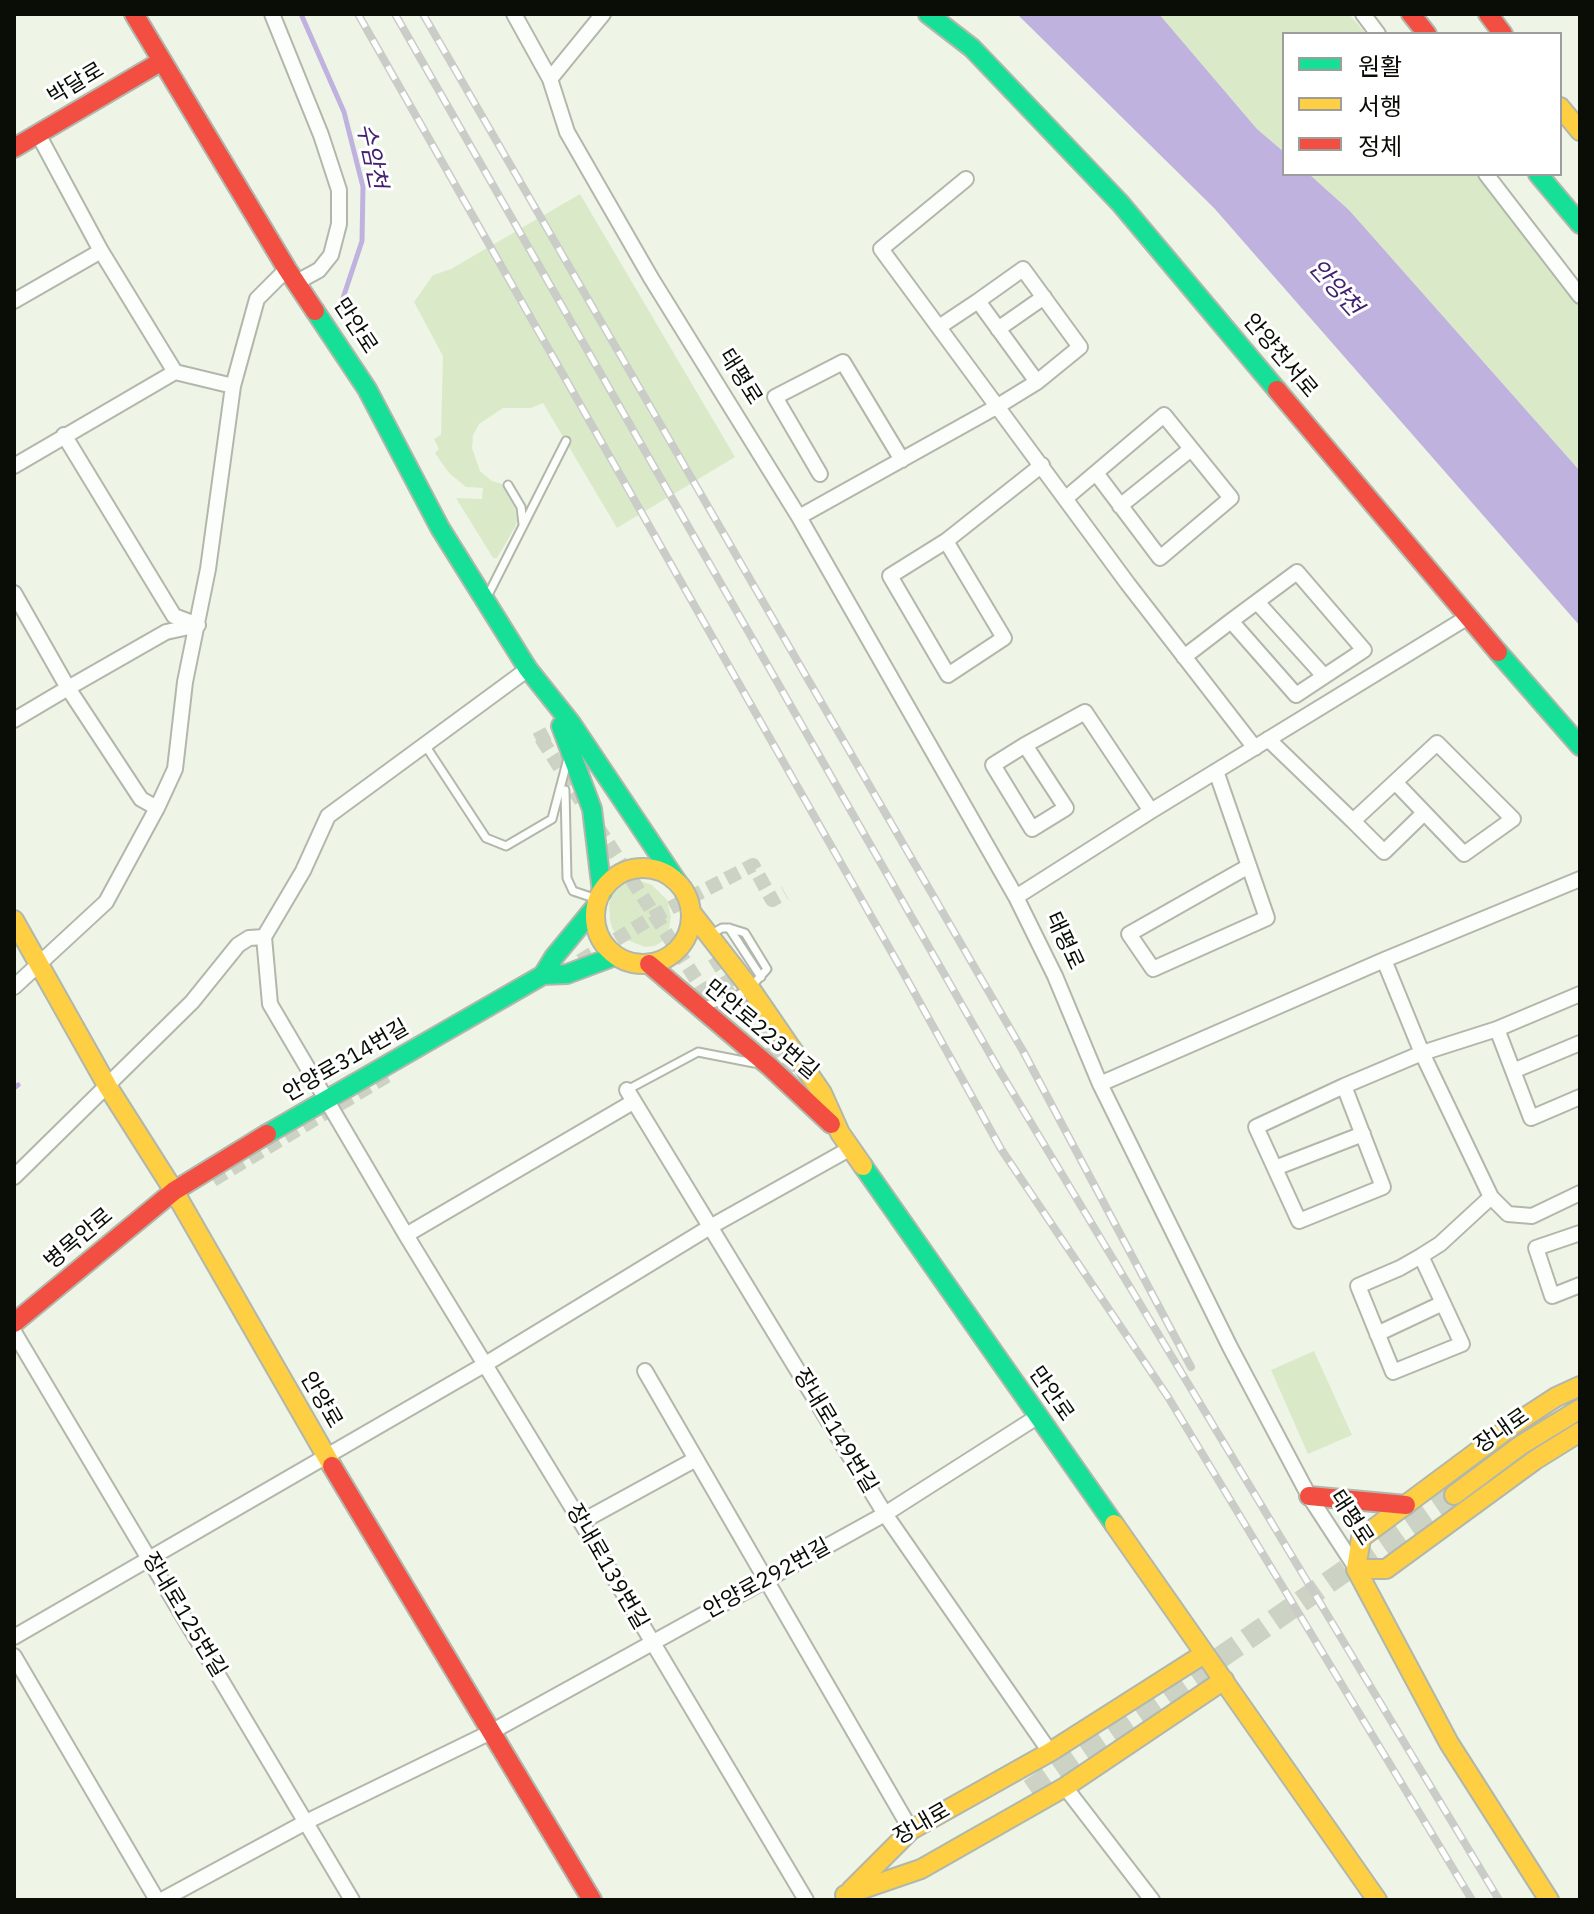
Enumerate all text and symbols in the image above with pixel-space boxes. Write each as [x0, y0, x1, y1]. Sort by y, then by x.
legend [1282, 32, 1562, 176]
text: 원활 [1358, 50, 1402, 82]
street label: 박달로 [43, 57, 109, 111]
text: 서행 [1358, 90, 1402, 122]
water label: 수암천 [350, 121, 392, 191]
text: 정체 [1358, 130, 1402, 162]
water label: 안양천 [1302, 254, 1368, 322]
street label: 만안로 [327, 293, 383, 359]
street label: 안양천서로 [1237, 309, 1323, 403]
street label: 태평로 [713, 344, 767, 410]
street label: 태평로 [1039, 908, 1089, 974]
street label: 만안로223번길 [699, 975, 823, 1085]
street label: 안양로314번길 [278, 1014, 414, 1108]
street label: 병목안로 [40, 1203, 118, 1275]
street label: 만안로 [1023, 1362, 1079, 1426]
street label: 장내로149번길 [787, 1364, 883, 1498]
street label: 안양로 [294, 1367, 348, 1433]
street label: 장내로 [1470, 1403, 1534, 1459]
street label: 태평로 [1323, 1485, 1379, 1551]
street label: 장내로139번길 [560, 1499, 654, 1635]
street label: 안양로292번길 [699, 1533, 835, 1625]
street label: 장내로125번길 [136, 1548, 232, 1682]
street label: 장내로 [889, 1797, 955, 1851]

